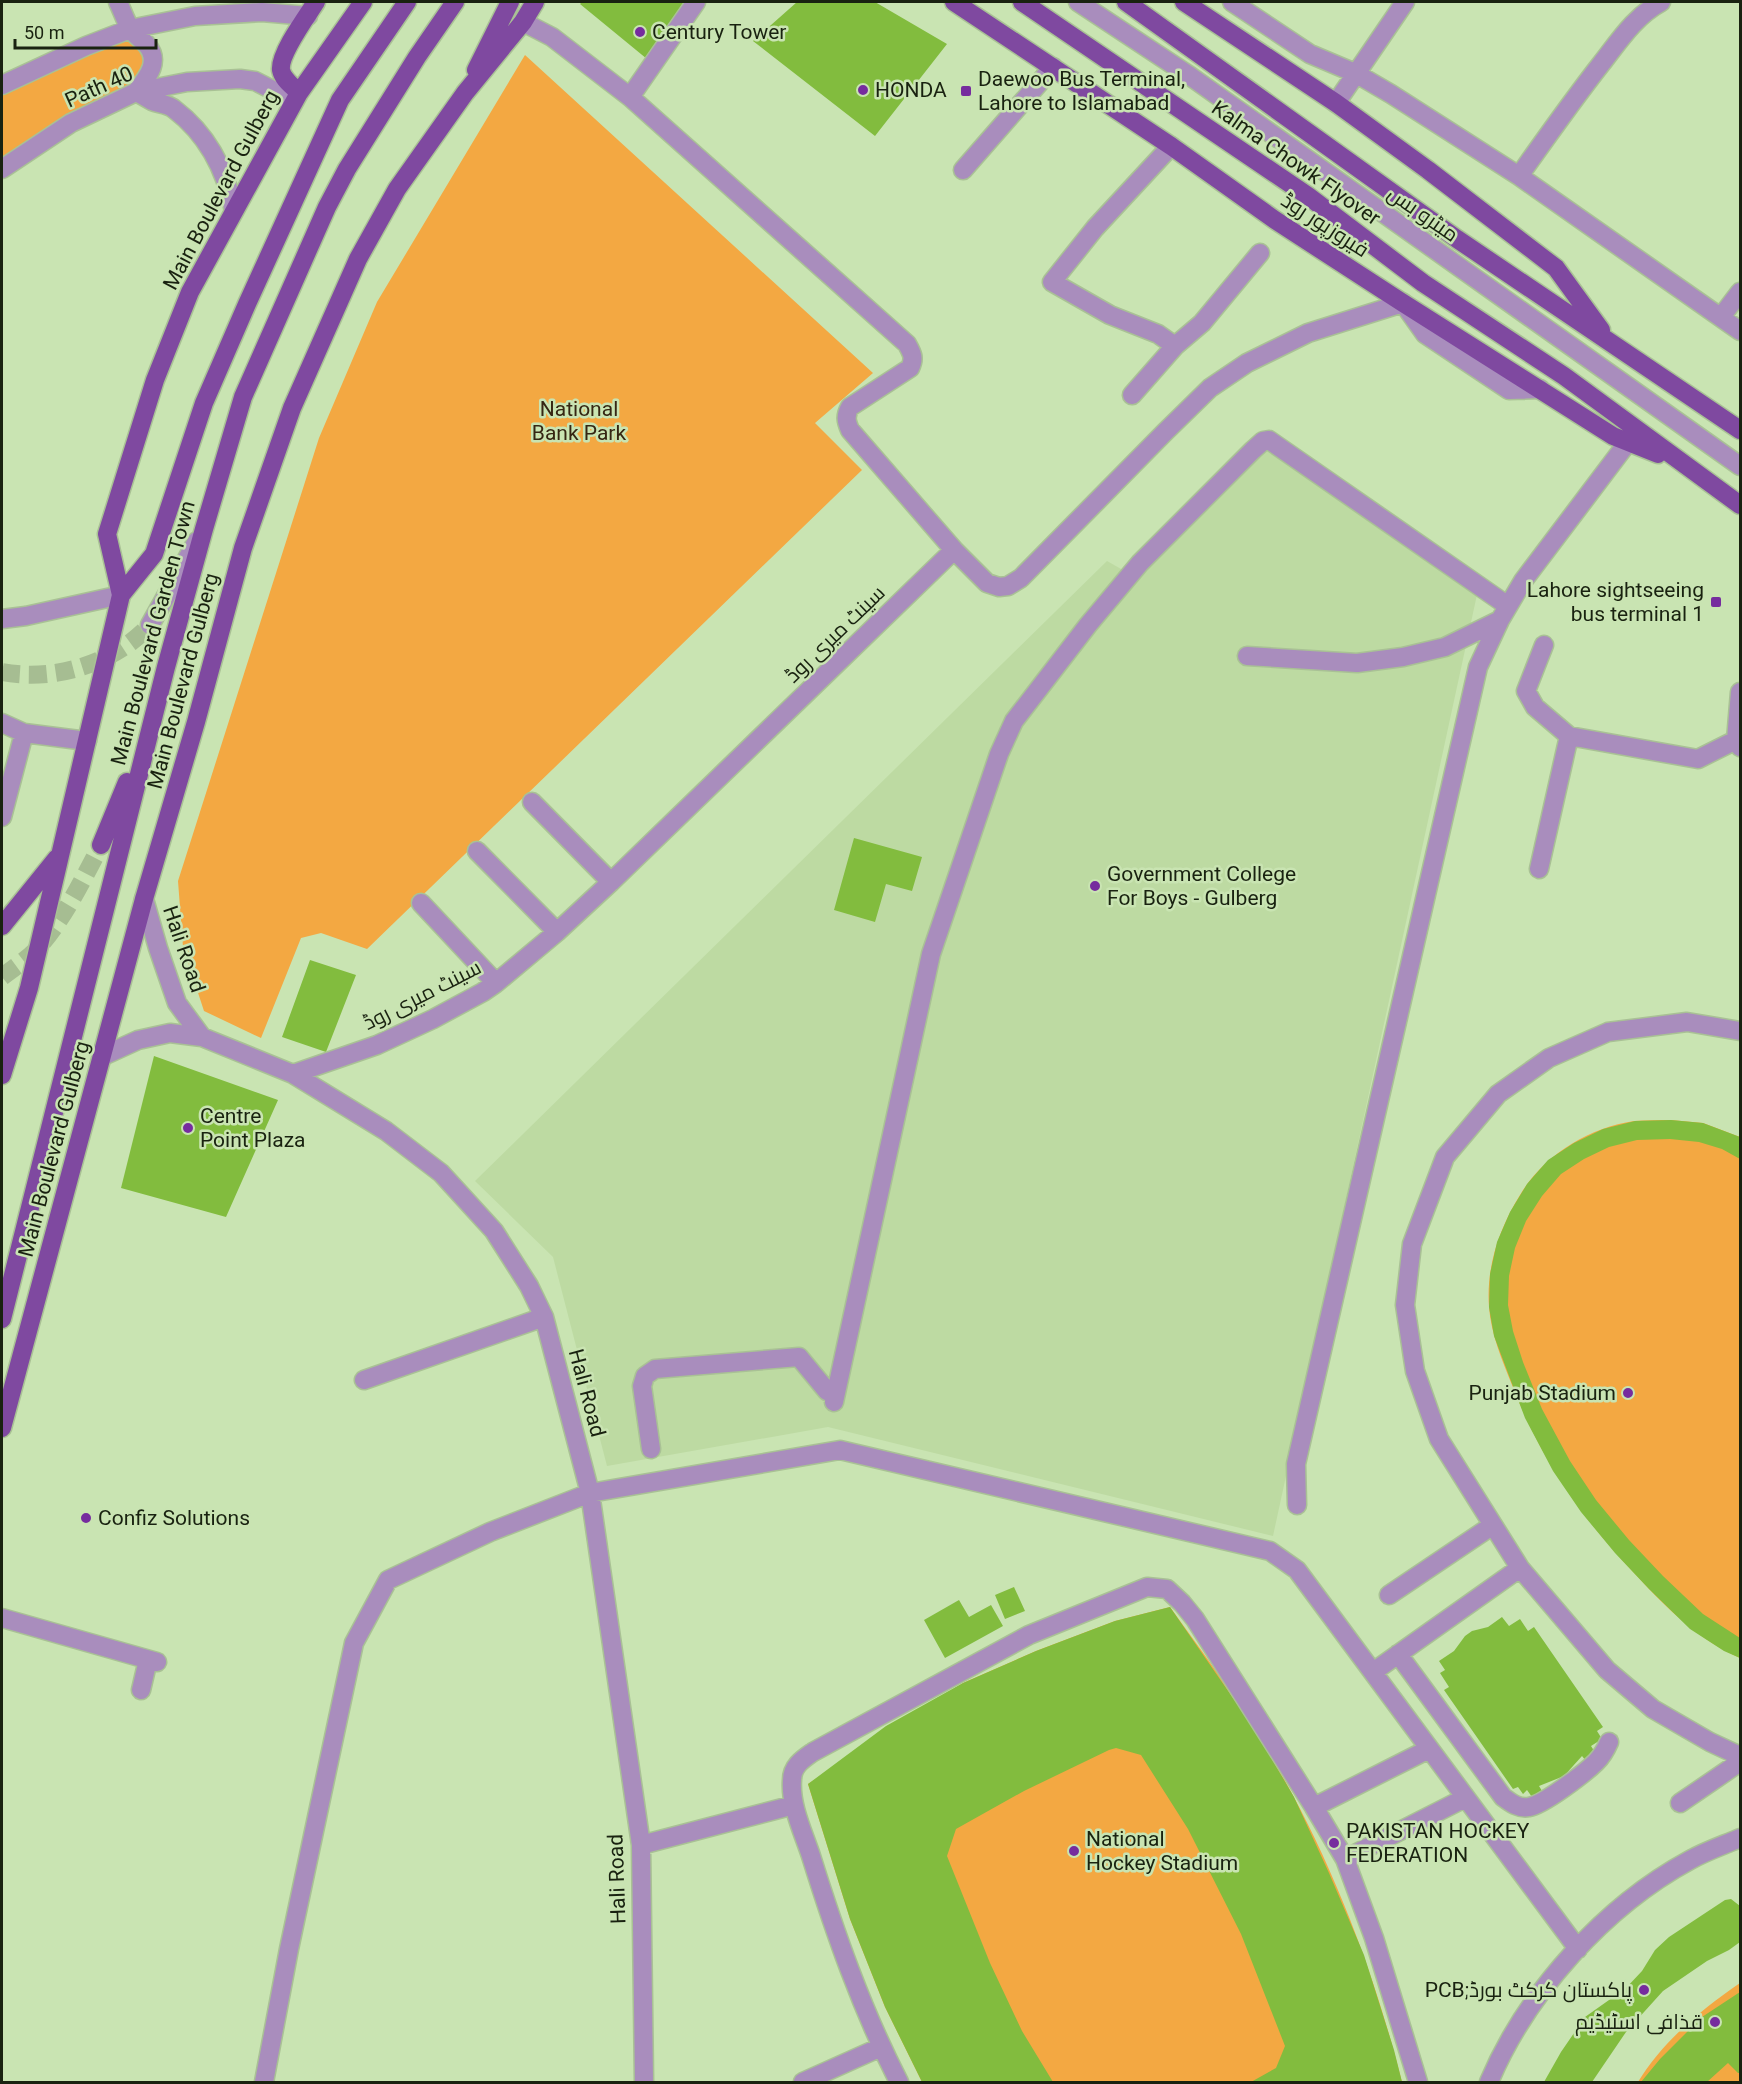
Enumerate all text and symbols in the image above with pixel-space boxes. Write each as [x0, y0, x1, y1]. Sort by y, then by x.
scale bar [15, 12, 156, 50]
place label: Century Tower [652, 20, 786, 44]
text: 50 m [24, 22, 64, 43]
marker: Century Tower [633, 25, 647, 39]
street label: Path 40 [61, 61, 137, 113]
place label: Daewoo Bus Terminal, Lahore to Islamabad [978, 67, 1185, 115]
place label: HONDA [875, 78, 947, 102]
marker: HONDA [856, 83, 870, 97]
marker: Daewoo Bus Terminal, Lahore to Islamabad [959, 84, 973, 98]
street label: Main Boulevard Gulberg [158, 86, 284, 294]
street label: Kalma Chowk Flyover [1207, 96, 1385, 230]
street label: میٹرو بس [1383, 181, 1463, 248]
street label: فیروزپور روڈ [1276, 188, 1373, 264]
park label: National Bank Park [532, 397, 626, 445]
street label: Main Boulevard Garden Town [106, 498, 200, 768]
street label: Main Boulevard Gulberg [143, 570, 223, 792]
place label: Lahore sightseeing bus terminal 1 [1527, 578, 1704, 626]
street label: سینٹ میری روڈ [780, 580, 890, 688]
marker: Lahore sightseeing bus terminal 1 [1709, 595, 1723, 609]
place label: Government College For Boys - Gulberg [1107, 862, 1296, 910]
marker: Government College For Boys - Gulberg [1088, 879, 1102, 893]
street label: Hali Road [158, 903, 210, 995]
street label: سینٹ میری روڈ [359, 955, 485, 1036]
street label: Main Boulevard Gulberg [14, 1038, 94, 1260]
place label: Centre Point Plaza [200, 1104, 306, 1152]
marker: Centre Point Plaza [181, 1121, 195, 1135]
street label: Hali Road [564, 1346, 610, 1440]
place label: Punjab Stadium [1468, 1381, 1616, 1405]
marker: Punjab Stadium [1621, 1386, 1635, 1400]
place label: Confiz Solutions [98, 1506, 250, 1530]
marker: Confiz Solutions [79, 1511, 93, 1525]
place label: PAKISTAN HOCKEY FEDERATION [1346, 1819, 1530, 1867]
place label: National Hockey Stadium [1086, 1827, 1238, 1875]
street label: Hali Road [603, 1834, 631, 1924]
marker: PAKISTAN HOCKEY FEDERATION [1327, 1836, 1341, 1850]
marker: National Hockey Stadium [1067, 1844, 1081, 1858]
place label: PCB;پاکستان کرکٹ بورڈ [1425, 1978, 1632, 2004]
marker: PCB;پاکستان کرکٹ بورڈ [1637, 1983, 1651, 1997]
place label: قذافی اسٹیڈیم [1575, 2010, 1703, 2036]
marker: قذافی اسٹیڈیم [1708, 2015, 1722, 2029]

